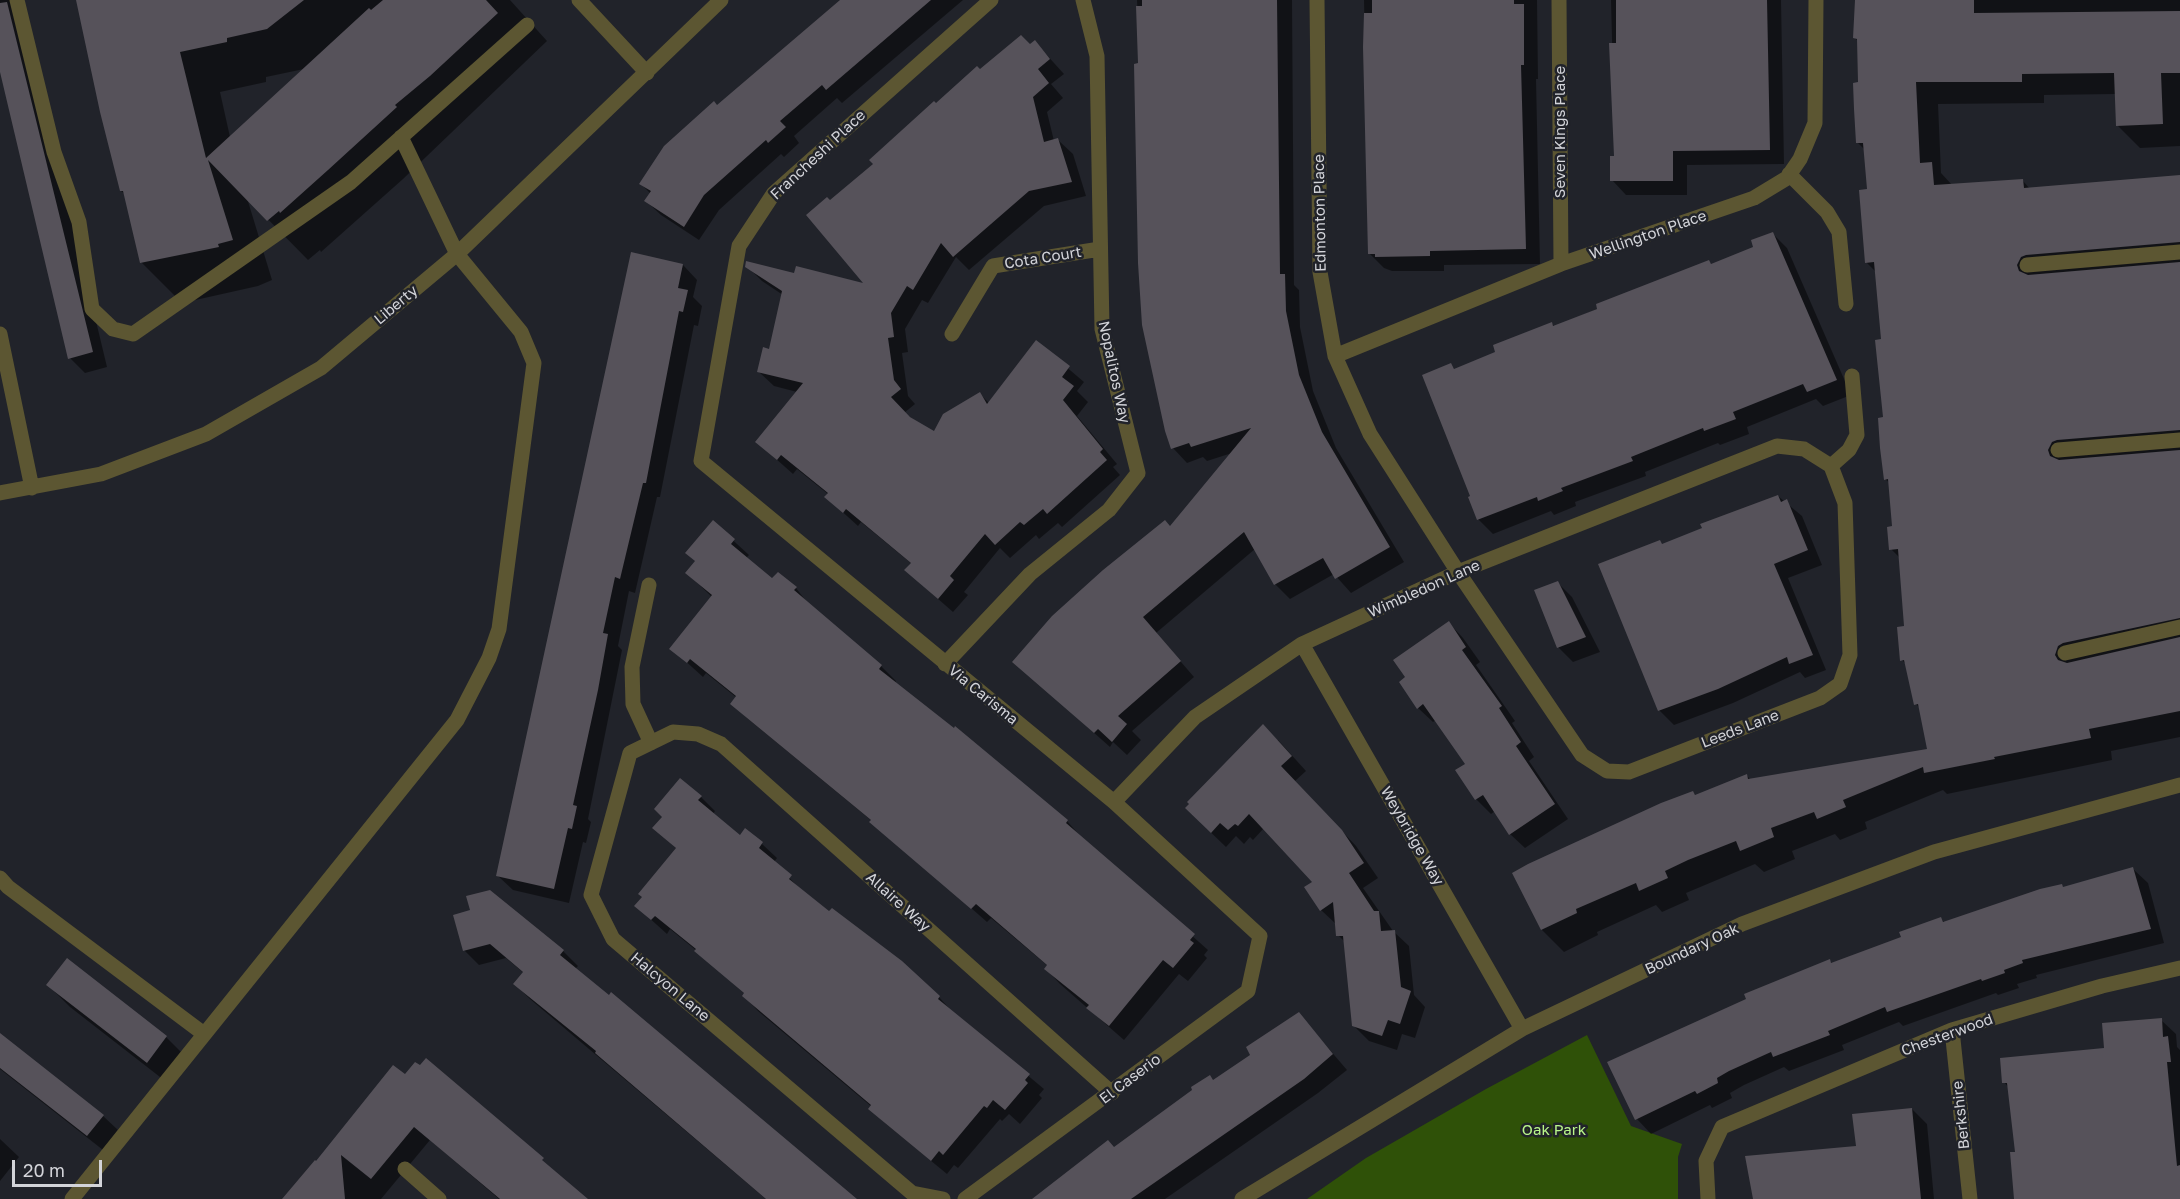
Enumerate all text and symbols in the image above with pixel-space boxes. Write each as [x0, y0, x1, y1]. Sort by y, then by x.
street label: Seven Kings Place [1551, 66, 1569, 198]
street label: Francheshi Place [767, 106, 869, 204]
street label: Edmonton Place [1310, 154, 1330, 272]
street label: Wellington Place [1587, 207, 1709, 263]
street label: Cota Court [1003, 243, 1083, 273]
street label: Liberty [371, 282, 421, 328]
street label: Nopalitos Way [1094, 319, 1134, 425]
street label: Wimbledon Lane [1365, 556, 1483, 622]
street label: Via Carisma [944, 661, 1022, 729]
street label: Leeds Lane [1699, 706, 1781, 752]
street label: Weybridge Way [1376, 783, 1448, 889]
street label: Allaire Way [862, 868, 934, 936]
street label: Boundary Oak [1642, 919, 1742, 979]
street label: Halcyon Lane [627, 949, 713, 1025]
street label: Chesterwood [1899, 1010, 1995, 1060]
street label: El Caserio [1096, 1050, 1164, 1108]
street label: Berkshire [1948, 1080, 1974, 1150]
park label: Oak Park [1522, 1121, 1586, 1139]
scale bar [15, 1148, 105, 1186]
text: 20 m [23, 1159, 65, 1181]

